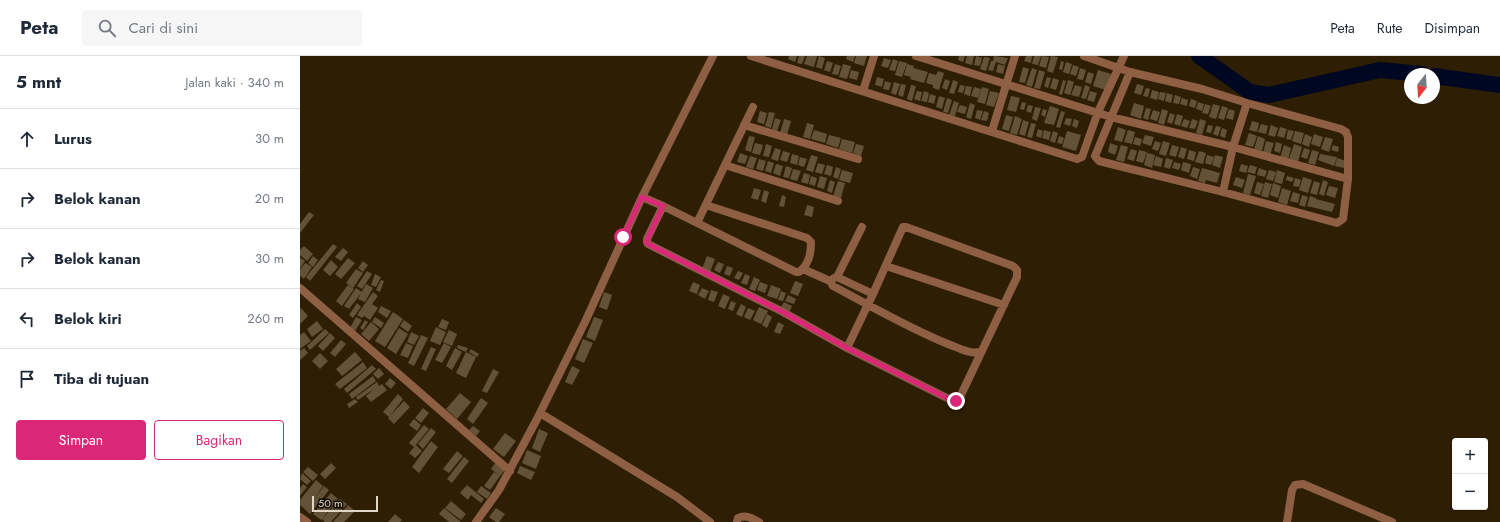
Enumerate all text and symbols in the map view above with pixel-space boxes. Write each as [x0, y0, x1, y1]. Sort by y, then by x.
search box [82, 10, 362, 46]
text: Peta [20, 14, 58, 41]
icon: search [96, 17, 118, 39]
text: Cari di sini [128, 17, 198, 39]
text: Peta [1330, 18, 1355, 38]
text: Rute [1377, 18, 1403, 38]
text: Disimpan [1425, 18, 1480, 38]
north arrow [1404, 68, 1440, 104]
text: 5 mnt [16, 70, 61, 94]
text: Jalan kaki · 340 m [185, 73, 284, 92]
icon: ahead [16, 128, 38, 150]
text: Lurus [54, 128, 92, 150]
text: 30 m [255, 129, 284, 148]
icon: right [16, 188, 38, 210]
text: Belok kanan [54, 188, 141, 210]
text: 20 m [255, 189, 284, 208]
route start [614, 228, 632, 246]
icon: right [16, 248, 38, 270]
text: Belok kanan [54, 248, 141, 270]
text: 30 m [255, 249, 284, 268]
icon: left [16, 308, 38, 330]
text: Belok kiri [54, 308, 122, 330]
text: 260 m [247, 309, 284, 328]
icon: arrive [16, 368, 38, 390]
text: Tiba di tujuan [54, 368, 149, 390]
route end [947, 392, 965, 410]
button: Simpan [16, 420, 146, 460]
button: Bagikan [154, 420, 284, 460]
map controls [1452, 438, 1488, 510]
button: + [1452, 438, 1488, 474]
button: − [1452, 474, 1488, 510]
scale bar [312, 494, 378, 513]
text: 50 m [318, 495, 343, 511]

